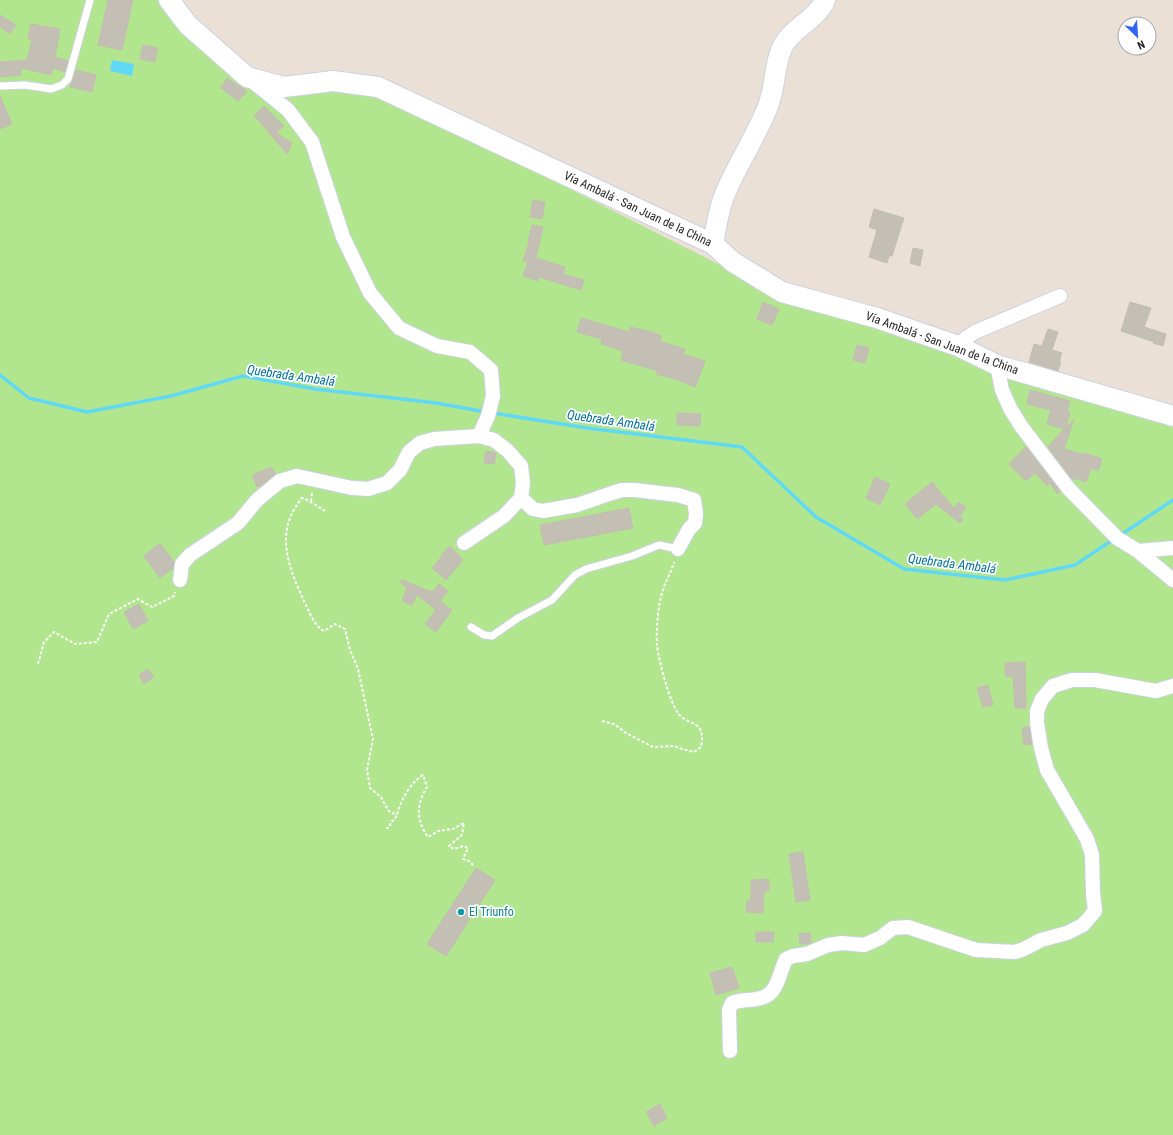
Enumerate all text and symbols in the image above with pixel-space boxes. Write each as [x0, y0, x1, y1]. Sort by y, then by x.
north arrow [1117, 16, 1157, 56]
text: N [1135, 37, 1147, 52]
street label: Vía Ambalá - San Juan de la China [562, 169, 714, 250]
street label: Vía Ambalá - San Juan de la China [864, 309, 1021, 377]
water label: Quebrada Ambalá [246, 362, 337, 389]
water label: Quebrada Ambalá [566, 407, 657, 434]
water label: Quebrada Ambalá [907, 551, 998, 576]
place label: El Triunfo [469, 905, 514, 919]
marker: El Triunfo [456, 907, 466, 917]

